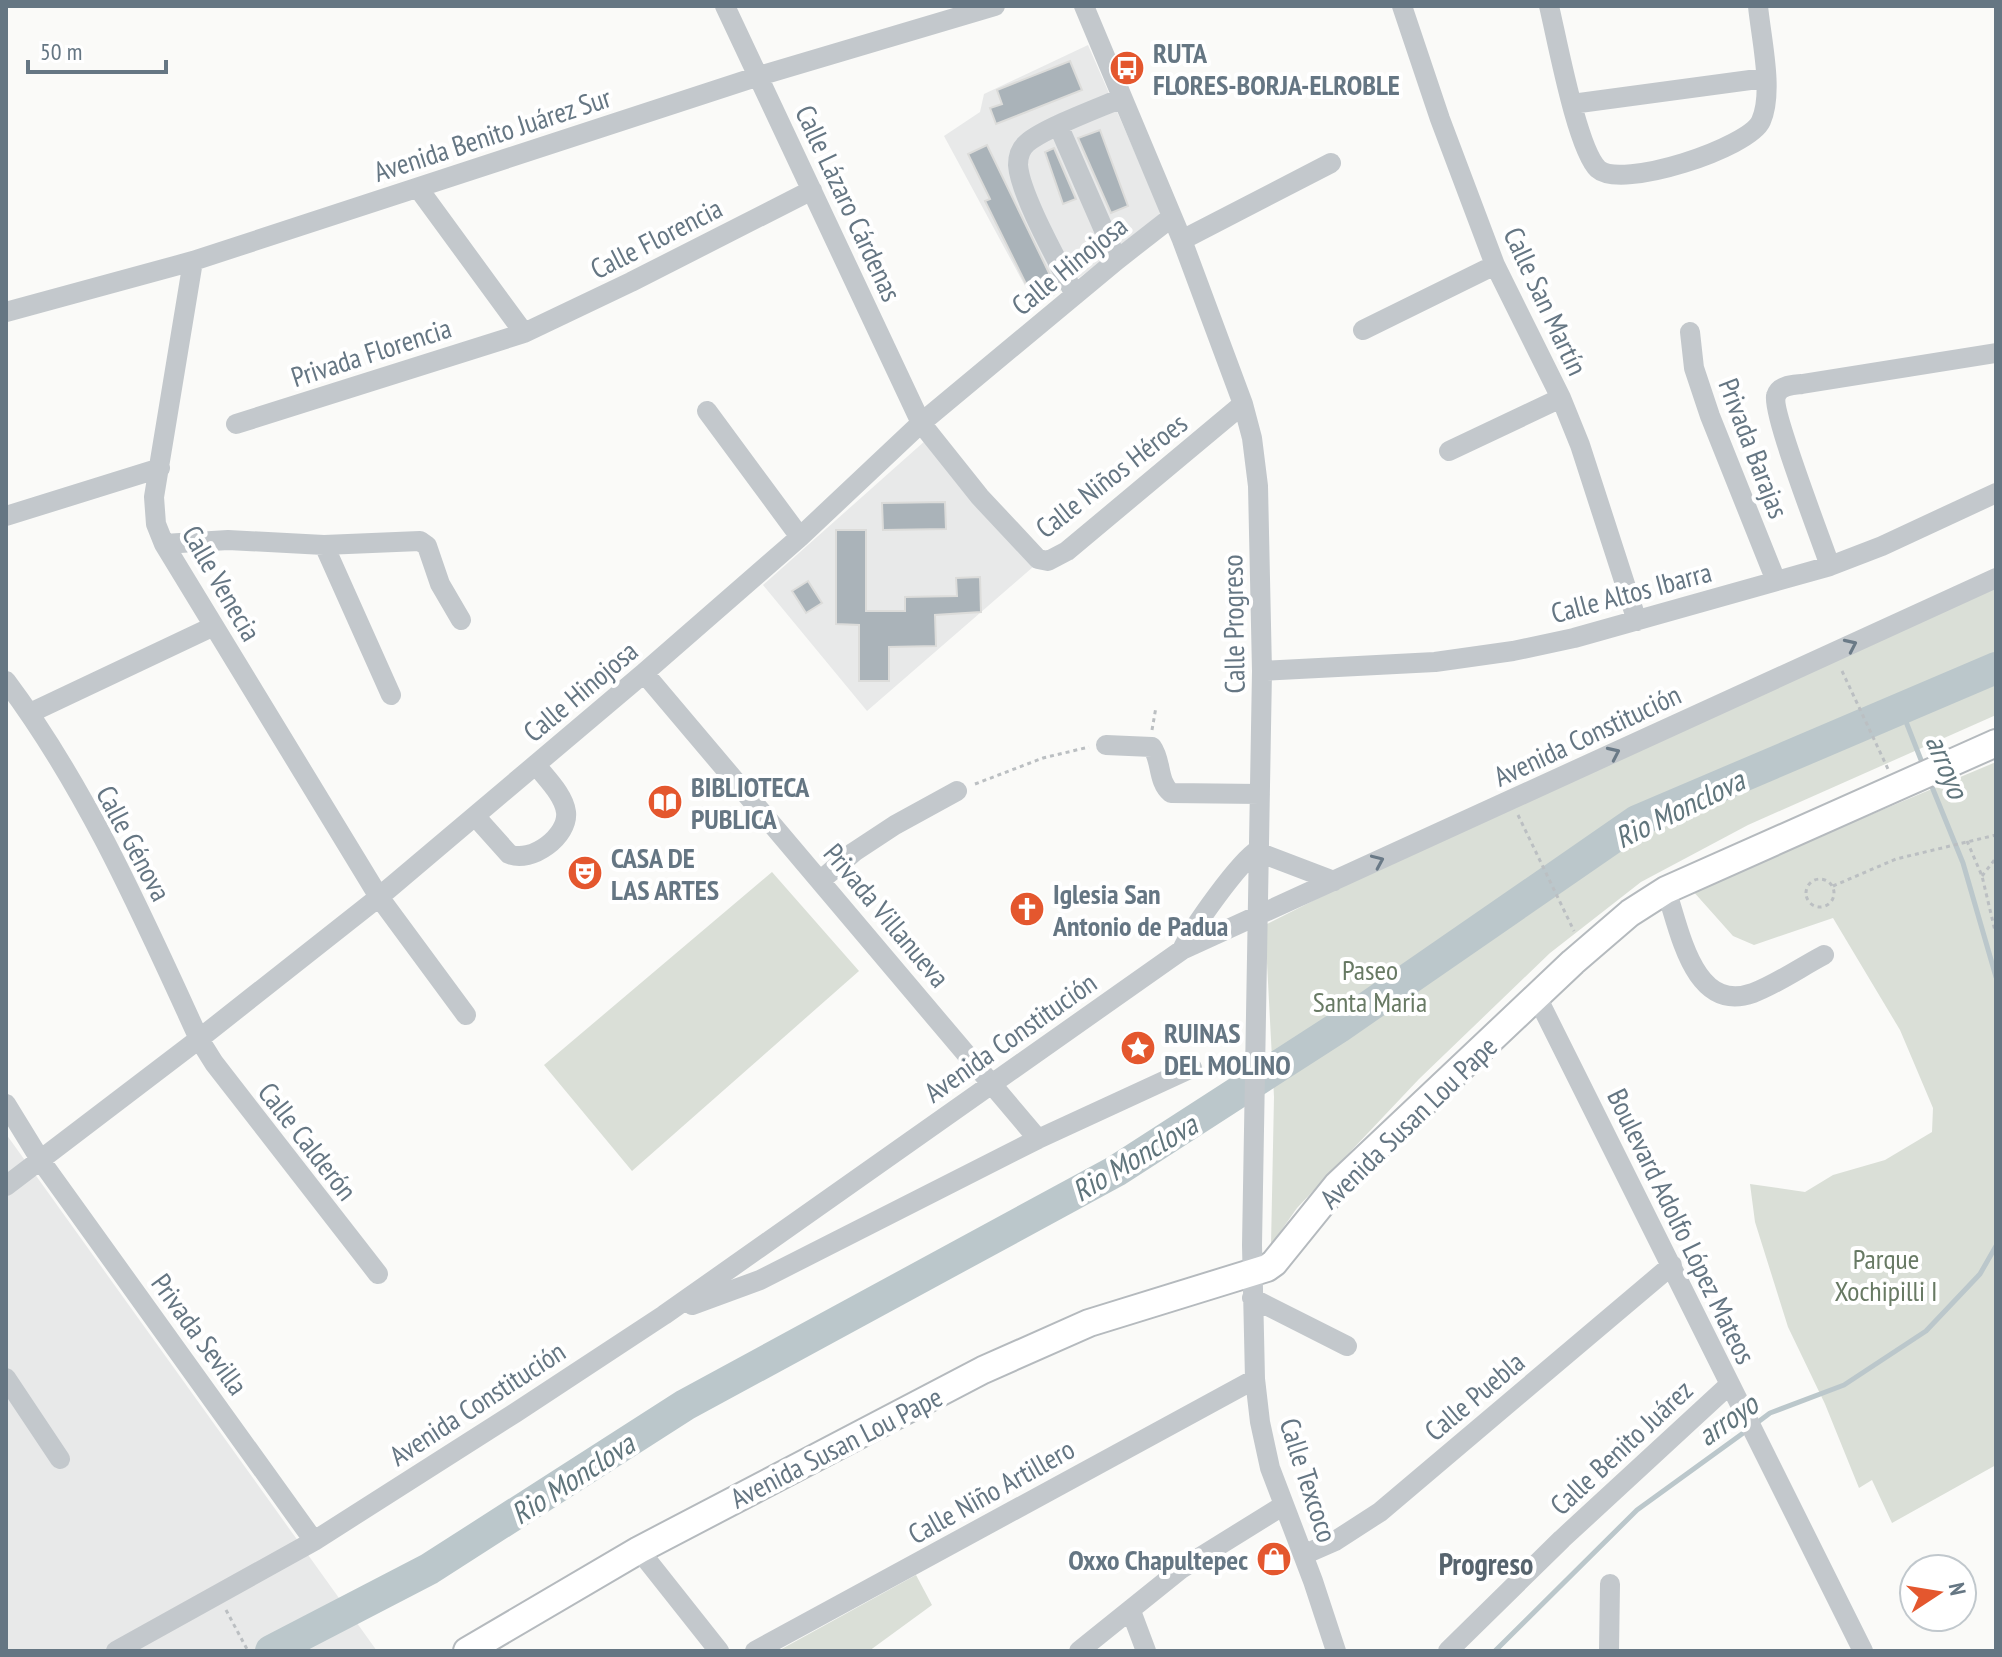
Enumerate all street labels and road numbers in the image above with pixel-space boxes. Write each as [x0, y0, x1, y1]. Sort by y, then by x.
street label: Avenida Benito Juárez Sur [369, 78, 616, 190]
street label: Calle Lázaro Cárdenas [787, 99, 911, 307]
street label: Calle Florencia [584, 189, 728, 287]
street label: Calle Hinojosa [1004, 207, 1134, 323]
street label: Calle San Martín [1496, 221, 1596, 381]
street label: Privada Florencia [286, 309, 456, 395]
street label: Privada Barajas [1710, 373, 1798, 523]
street label: Calle Niños Héroes [1028, 404, 1194, 546]
street label: Calle Venecia [174, 519, 270, 647]
street label: Calle Altos Ibarra [1547, 553, 1715, 631]
street label: Calle Progreso [1213, 554, 1253, 694]
street label: Calle Hinojosa [515, 632, 645, 750]
street label: Avenida Constitución [1487, 675, 1687, 795]
street label: Calle Génova [88, 779, 180, 907]
street label: Privada Villanueva [816, 835, 958, 995]
street label: Avenida Constitución [916, 964, 1104, 1110]
street label: Avenida Susan Lou Pape [1311, 1028, 1505, 1216]
street label: Calle Calderón [250, 1074, 366, 1208]
street label: Boulevard Adolfo López Mateos [1599, 1082, 1765, 1370]
street label: Privada Sevilla [144, 1266, 256, 1402]
street label: Avenida Constitución [382, 1332, 572, 1474]
street label: Calle Puebla [1416, 1343, 1532, 1449]
street label: Calle Benito Juárez [1542, 1371, 1700, 1523]
street label: Avenida Susan Lou Pape [724, 1378, 948, 1516]
street label: Calle Texcoco [1272, 1413, 1346, 1547]
street label: Calle Niño Artillero [901, 1430, 1081, 1552]

